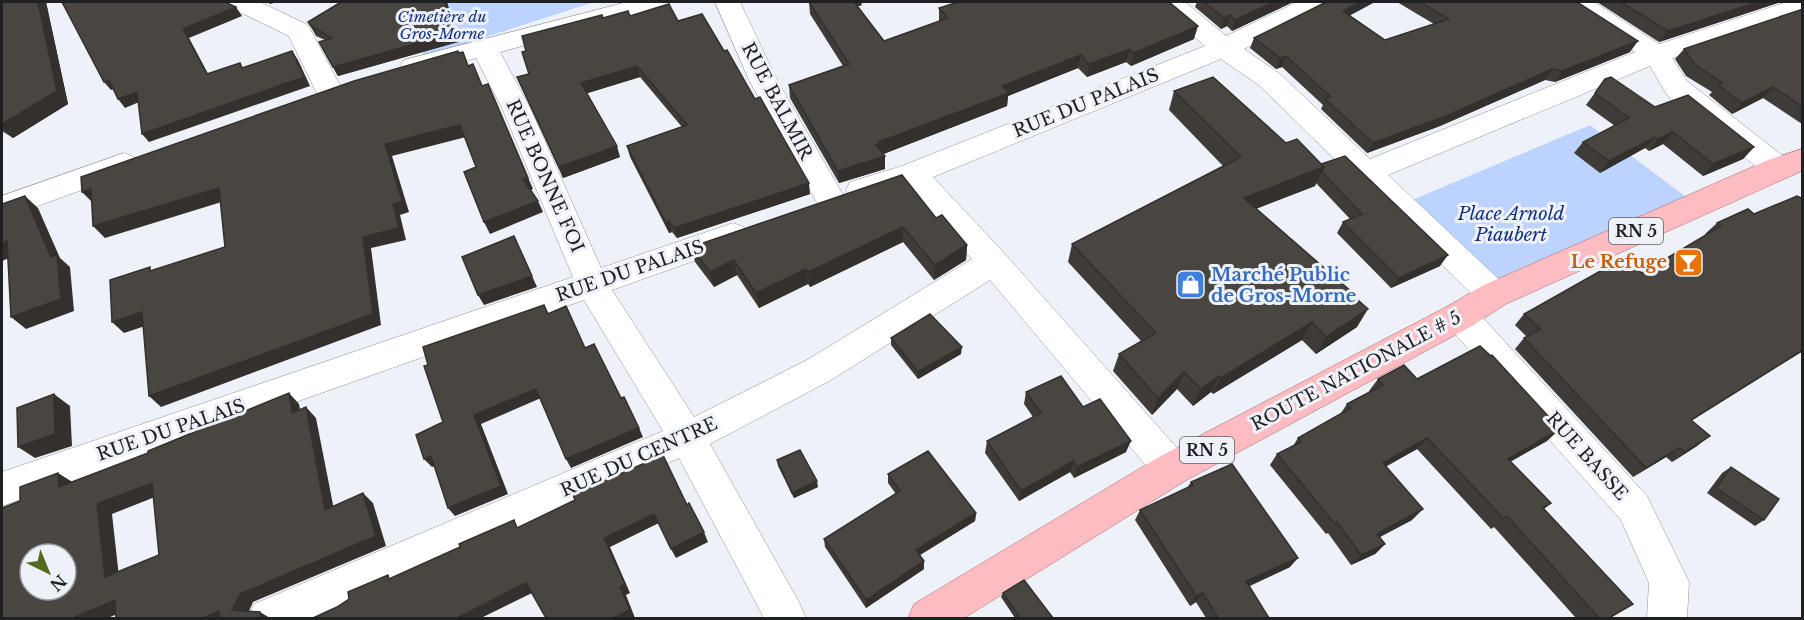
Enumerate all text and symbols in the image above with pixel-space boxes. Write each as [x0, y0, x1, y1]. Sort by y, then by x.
park label: Cimetière du Gros-Morne [398, 7, 487, 43]
street label: RUE BALMIR [737, 39, 817, 164]
street label: RUE DU PALAIS [1010, 64, 1162, 142]
street label: RUE BONNE FOI [501, 96, 589, 256]
park label: Place Arnold Piaubert [1457, 203, 1564, 246]
road number: RN 5 [1609, 218, 1663, 244]
street label: RUE DU PALAIS [553, 235, 707, 307]
bar icon: Le Refuge [1672, 246, 1704, 278]
place label: Le Refuge [1571, 251, 1667, 273]
place label: Marché Public de Gros-Morne [1211, 264, 1356, 307]
shop icon: Marché Public de Gros-Morne [1174, 269, 1206, 301]
street label: ROUTE NATIONALE # 5 [1247, 306, 1465, 436]
street label: RUE DU PALAIS [94, 394, 248, 466]
street label: RUE BASSE [1542, 407, 1632, 505]
street label: RUE DU CENTRE [557, 413, 721, 501]
road number: RN 5 [1180, 437, 1234, 463]
north arrow [18, 542, 78, 602]
text: N [46, 571, 71, 595]

